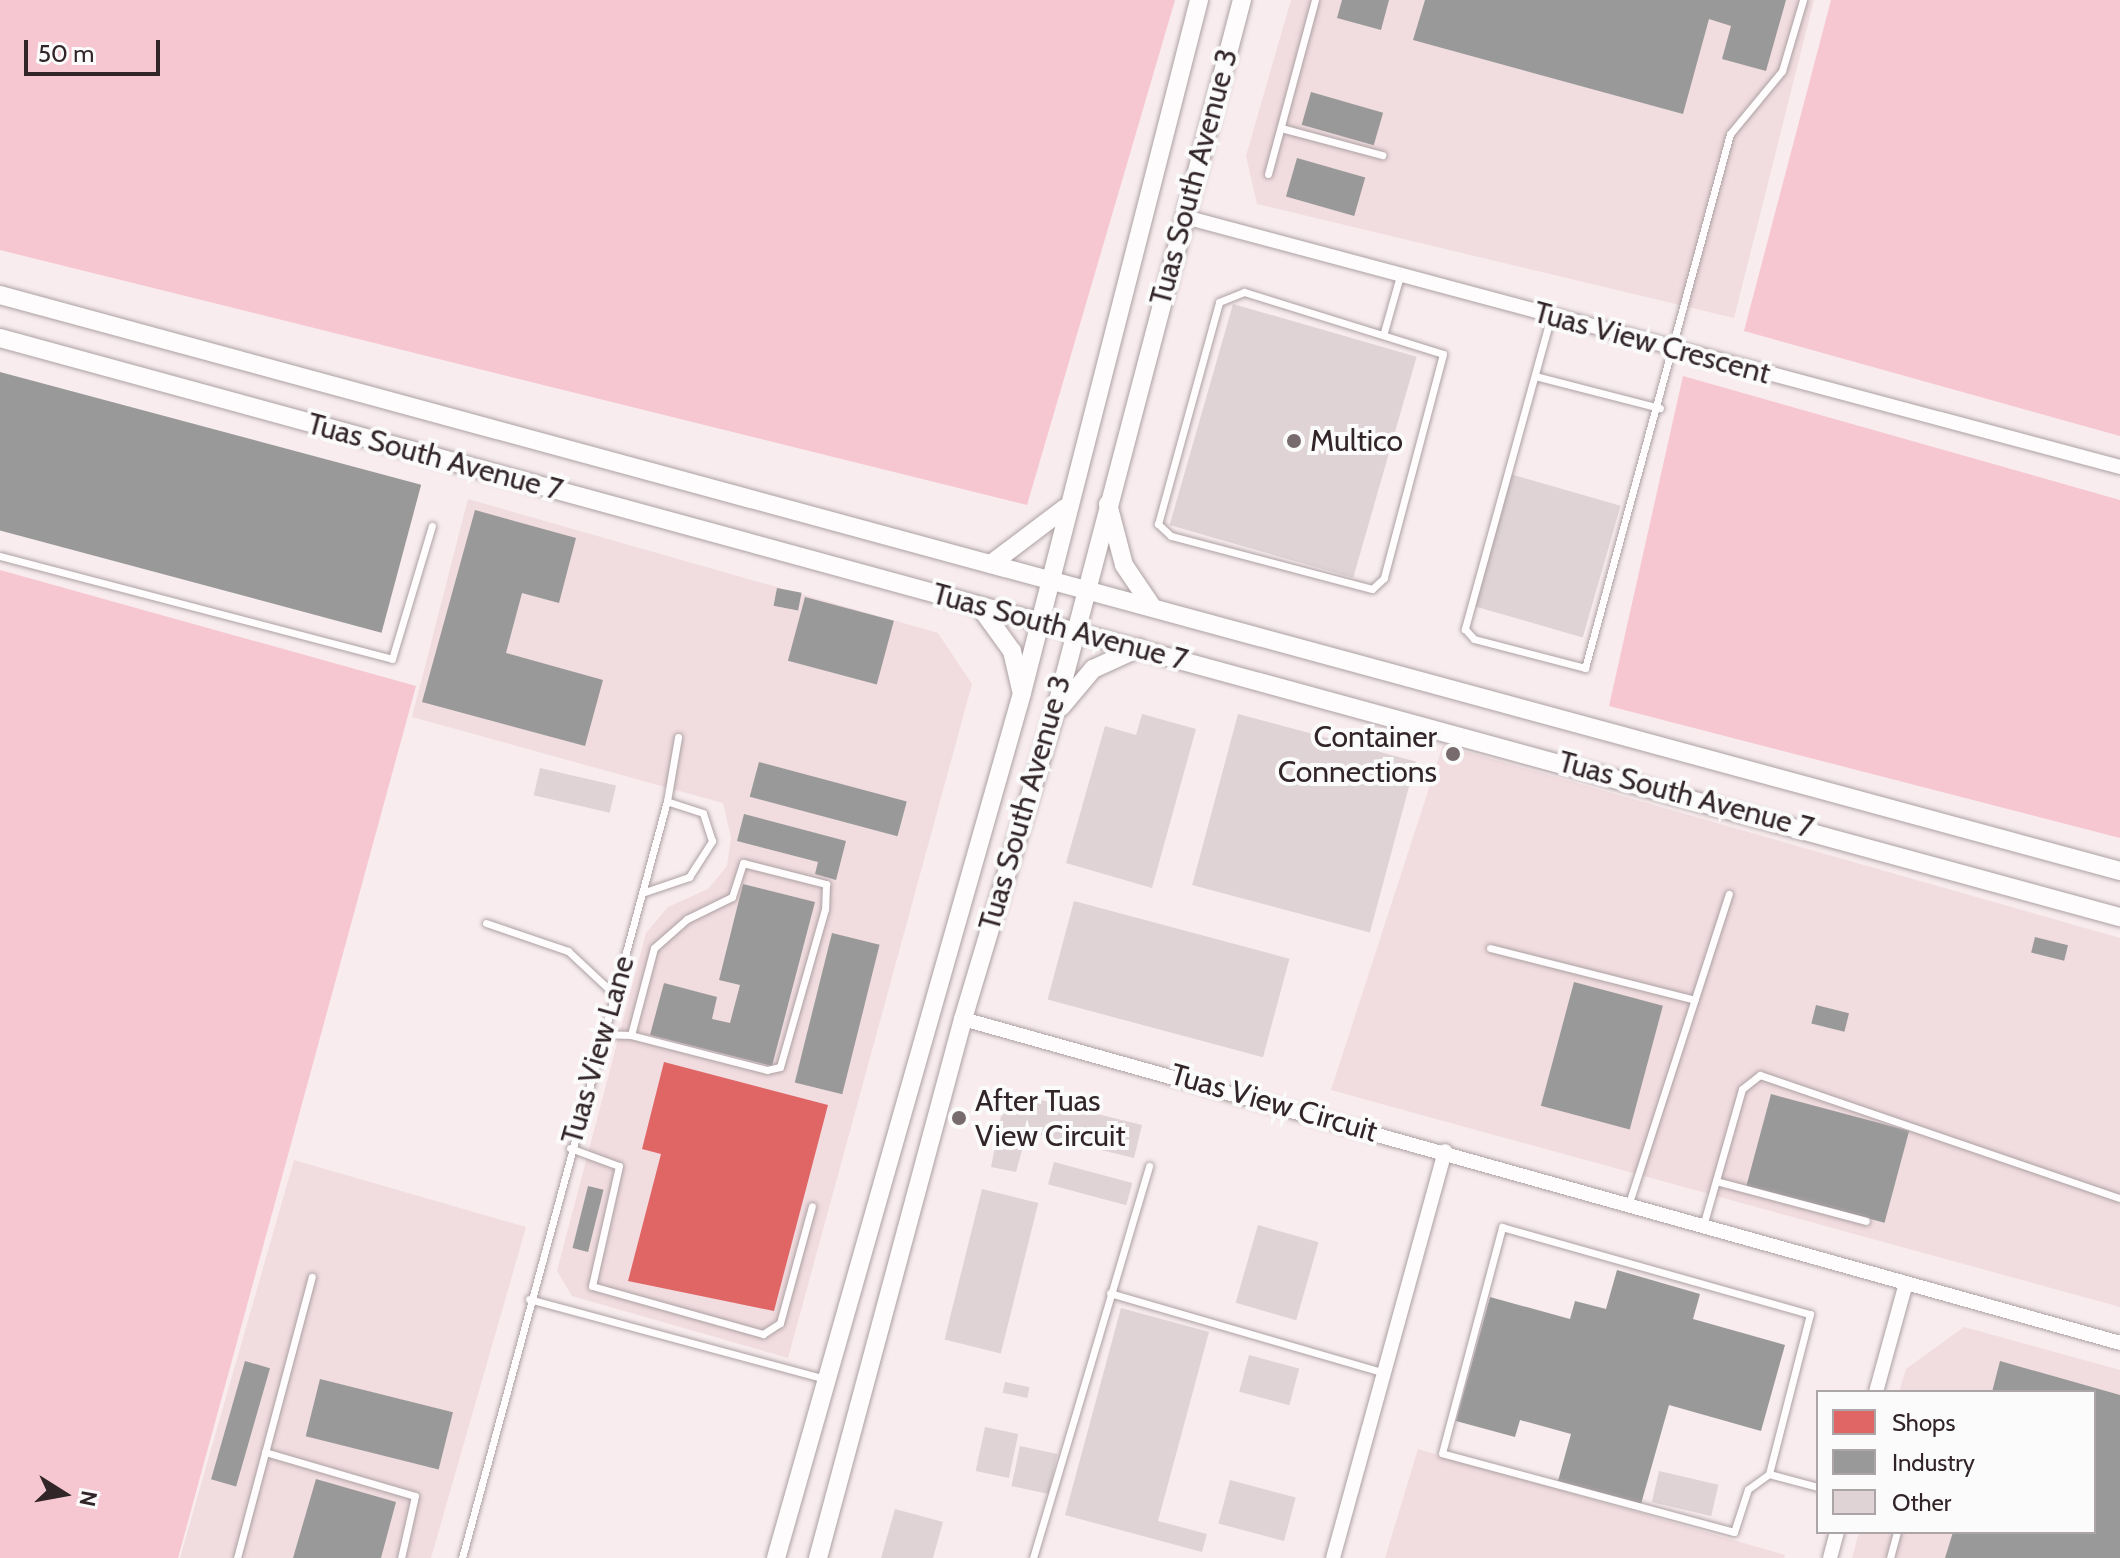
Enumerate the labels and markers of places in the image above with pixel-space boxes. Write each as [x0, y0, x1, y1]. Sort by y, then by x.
place label: Multico [1310, 423, 1403, 459]
marker: Multico [1285, 432, 1303, 450]
place label: Container Connections [1278, 719, 1437, 790]
marker: Container Connections [1444, 745, 1462, 763]
place label: After Tuas View Circuit [975, 1083, 1126, 1154]
marker: After Tuas View Circuit [950, 1109, 968, 1127]

